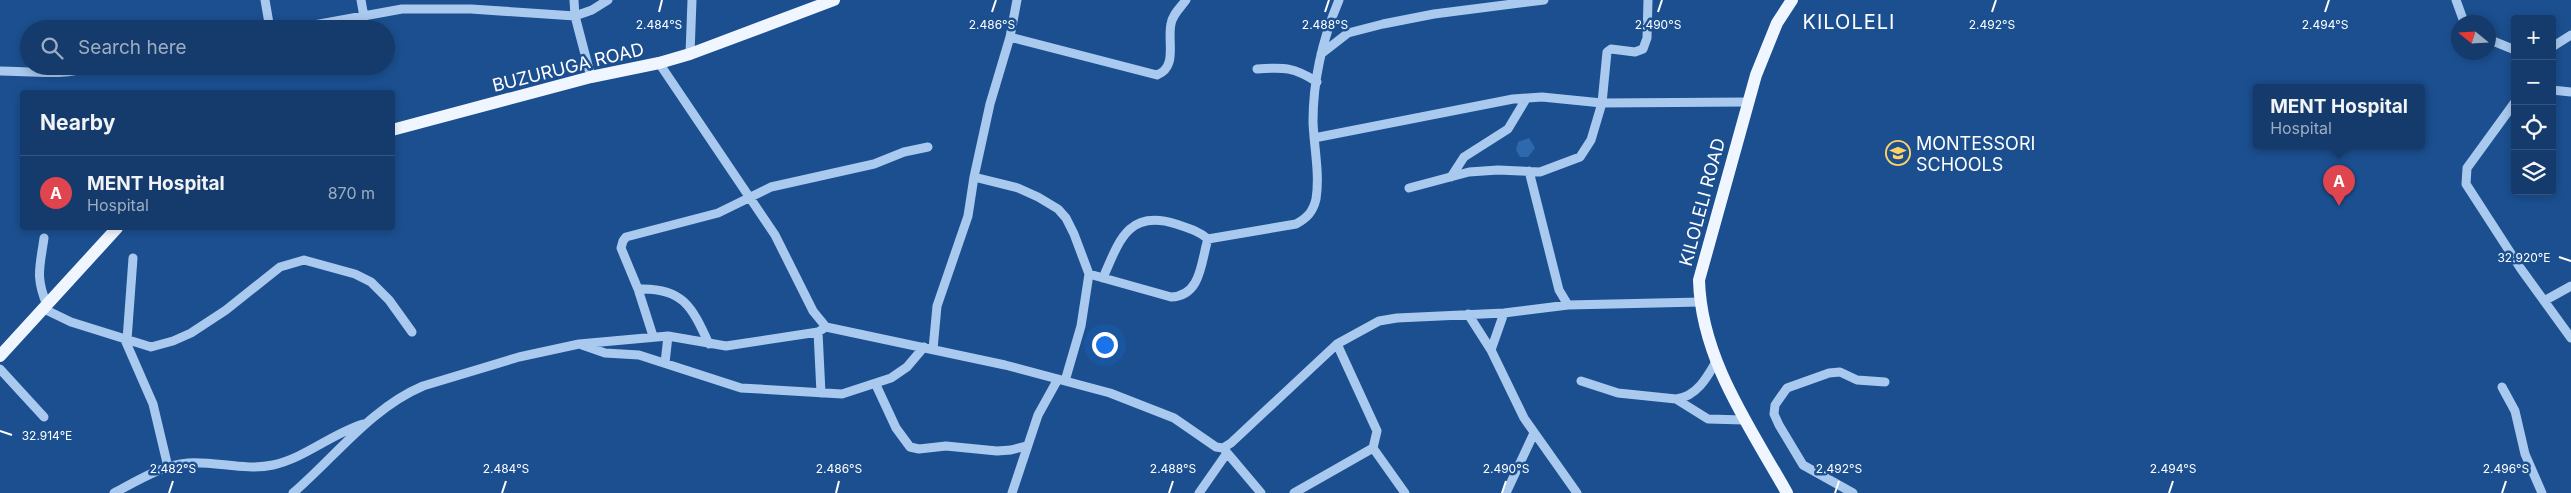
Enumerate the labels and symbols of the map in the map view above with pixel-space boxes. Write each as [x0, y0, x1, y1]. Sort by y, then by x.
district label: KILOLELI [1803, 10, 1895, 34]
north arrow [2451, 15, 2496, 60]
text: 2.484°S [636, 17, 683, 32]
text: 2.486°S [969, 17, 1016, 32]
text: 2.488°S [1302, 17, 1348, 32]
text: 2.490°S [1635, 17, 1682, 32]
text: 2.492°S [1969, 17, 2016, 32]
text: 2.494°S [2302, 17, 2349, 32]
street label: BUZURUGA ROAD [490, 38, 646, 96]
place label: MONTESSORI SCHOOLS [1916, 133, 2035, 175]
street label: KILOLELI ROAD [1675, 136, 1729, 268]
school or university icon: MONTESSORI SCHOOLS [1885, 140, 1911, 166]
pin: A [2323, 165, 2355, 206]
text: 32.920°E [2497, 250, 2551, 265]
your location [1092, 332, 1118, 358]
text: 32.914°E [22, 428, 72, 443]
text: 2.482°S [150, 461, 197, 476]
text: 2.484°S [483, 461, 530, 476]
text: 2.486°S [816, 461, 863, 476]
text: 2.488°S [1150, 461, 1196, 476]
text: 2.490°S [1483, 461, 1530, 476]
text: 2.492°S [1816, 461, 1863, 476]
text: 2.494°S [2150, 461, 2197, 476]
text: 2.496°S [2483, 461, 2530, 476]

